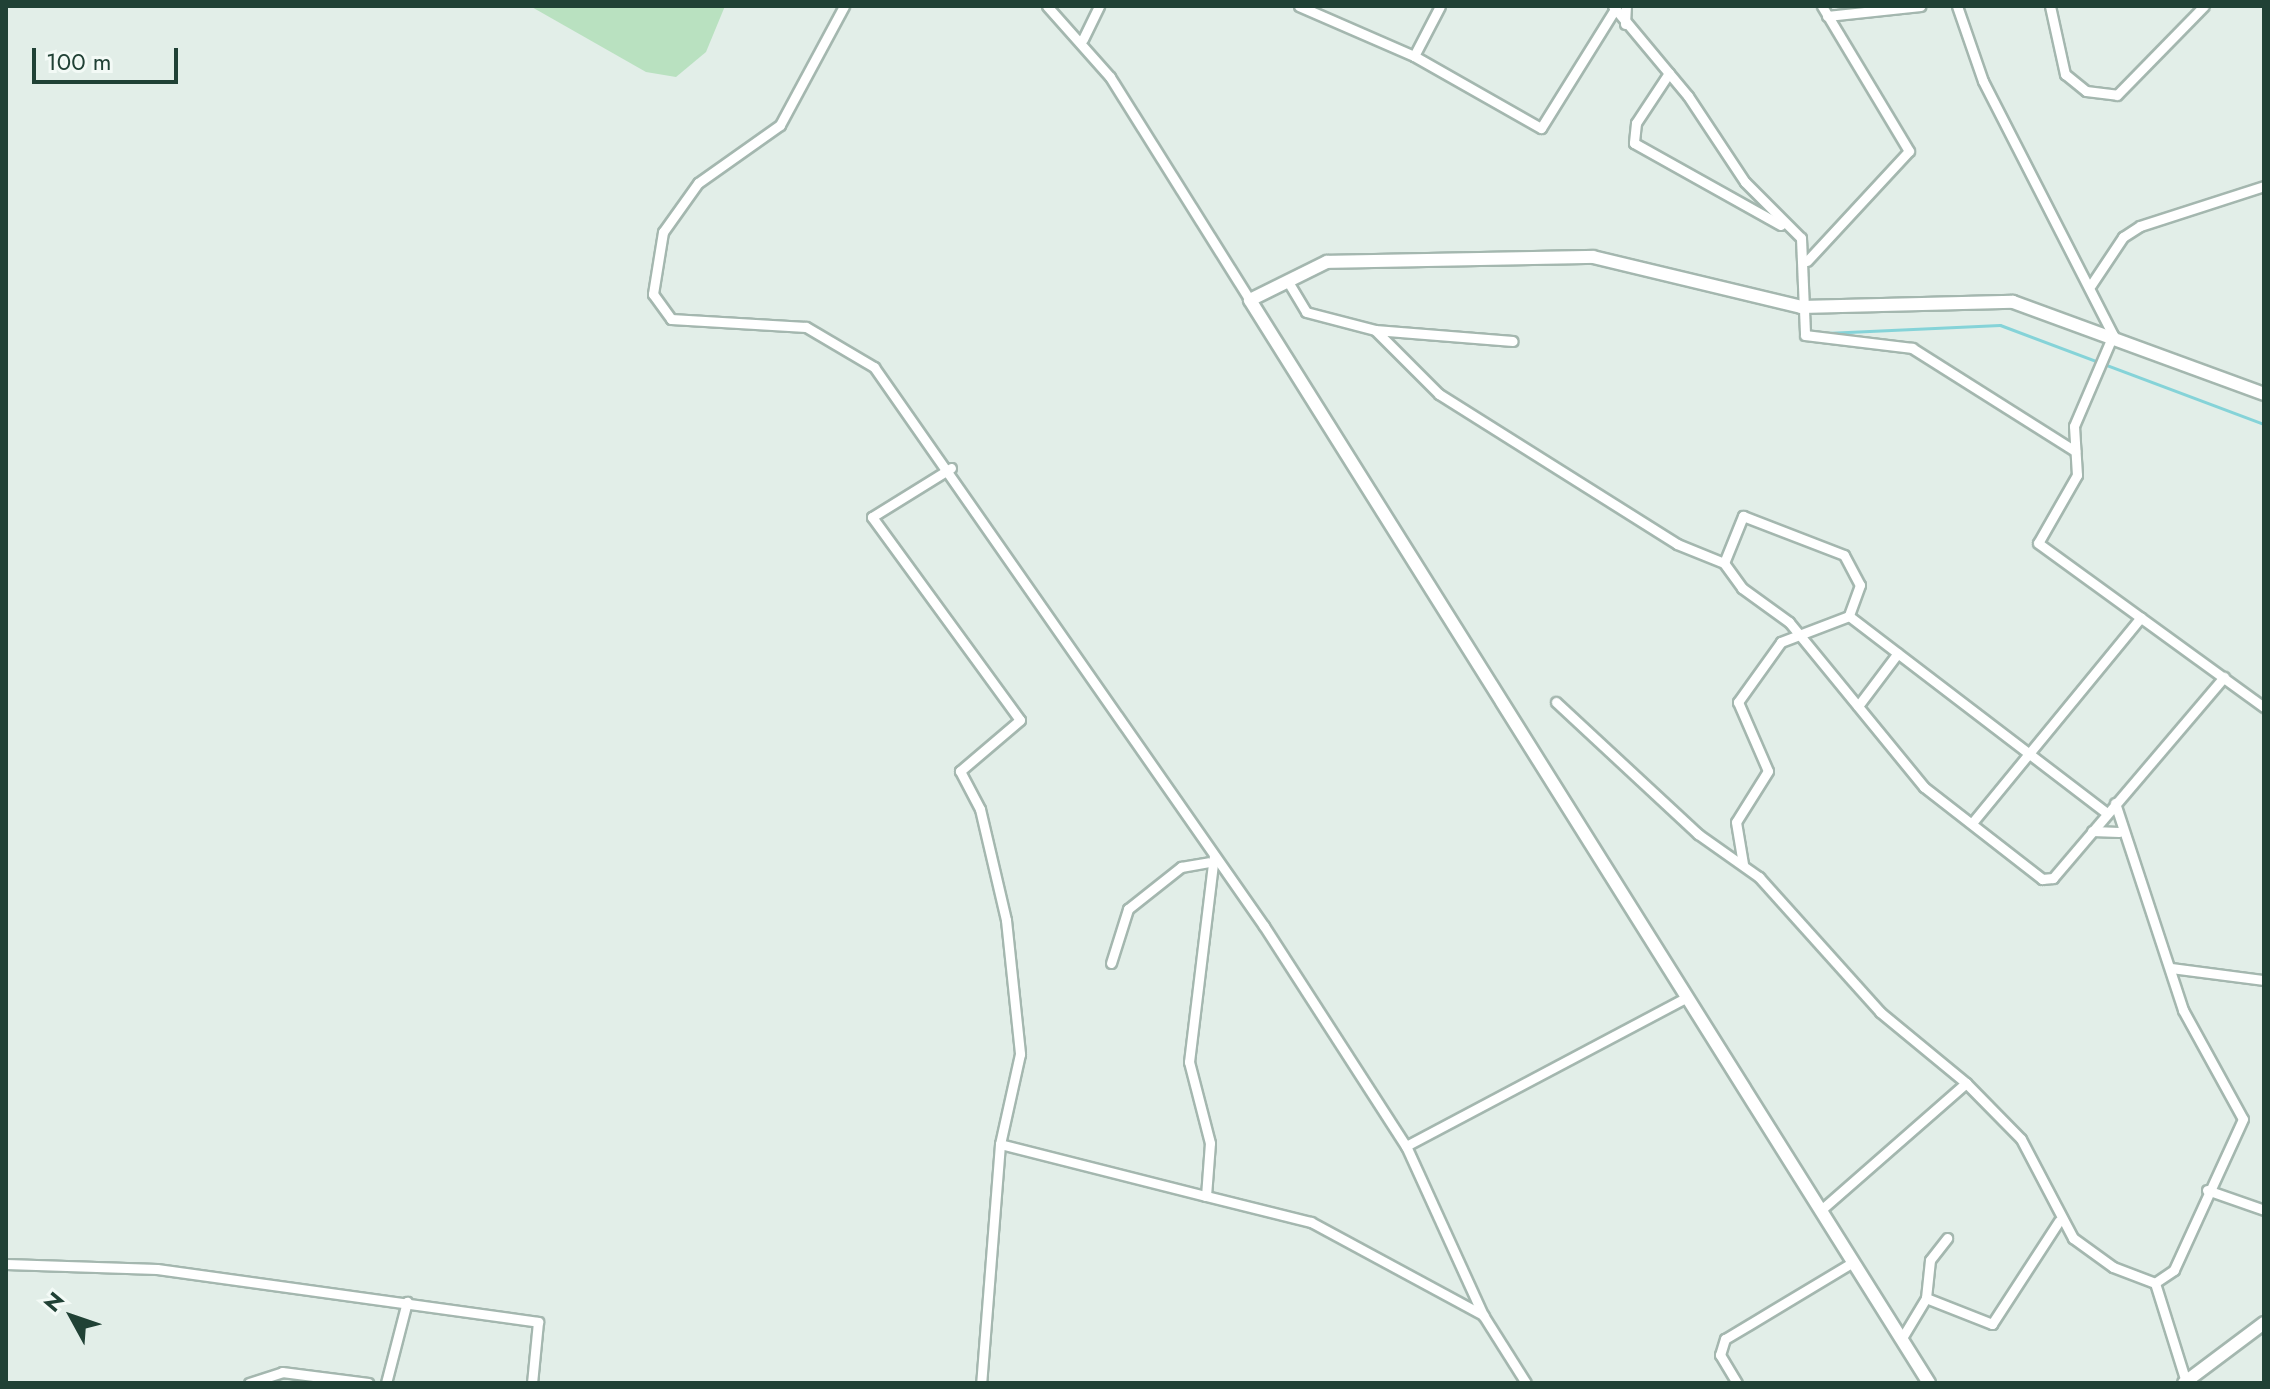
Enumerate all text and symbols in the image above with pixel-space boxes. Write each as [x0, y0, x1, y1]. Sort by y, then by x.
scale bar [36, 32, 182, 82]
text: 100 m [46, 44, 112, 79]
north arrow [32, 1277, 112, 1357]
text: N [36, 1285, 71, 1319]

